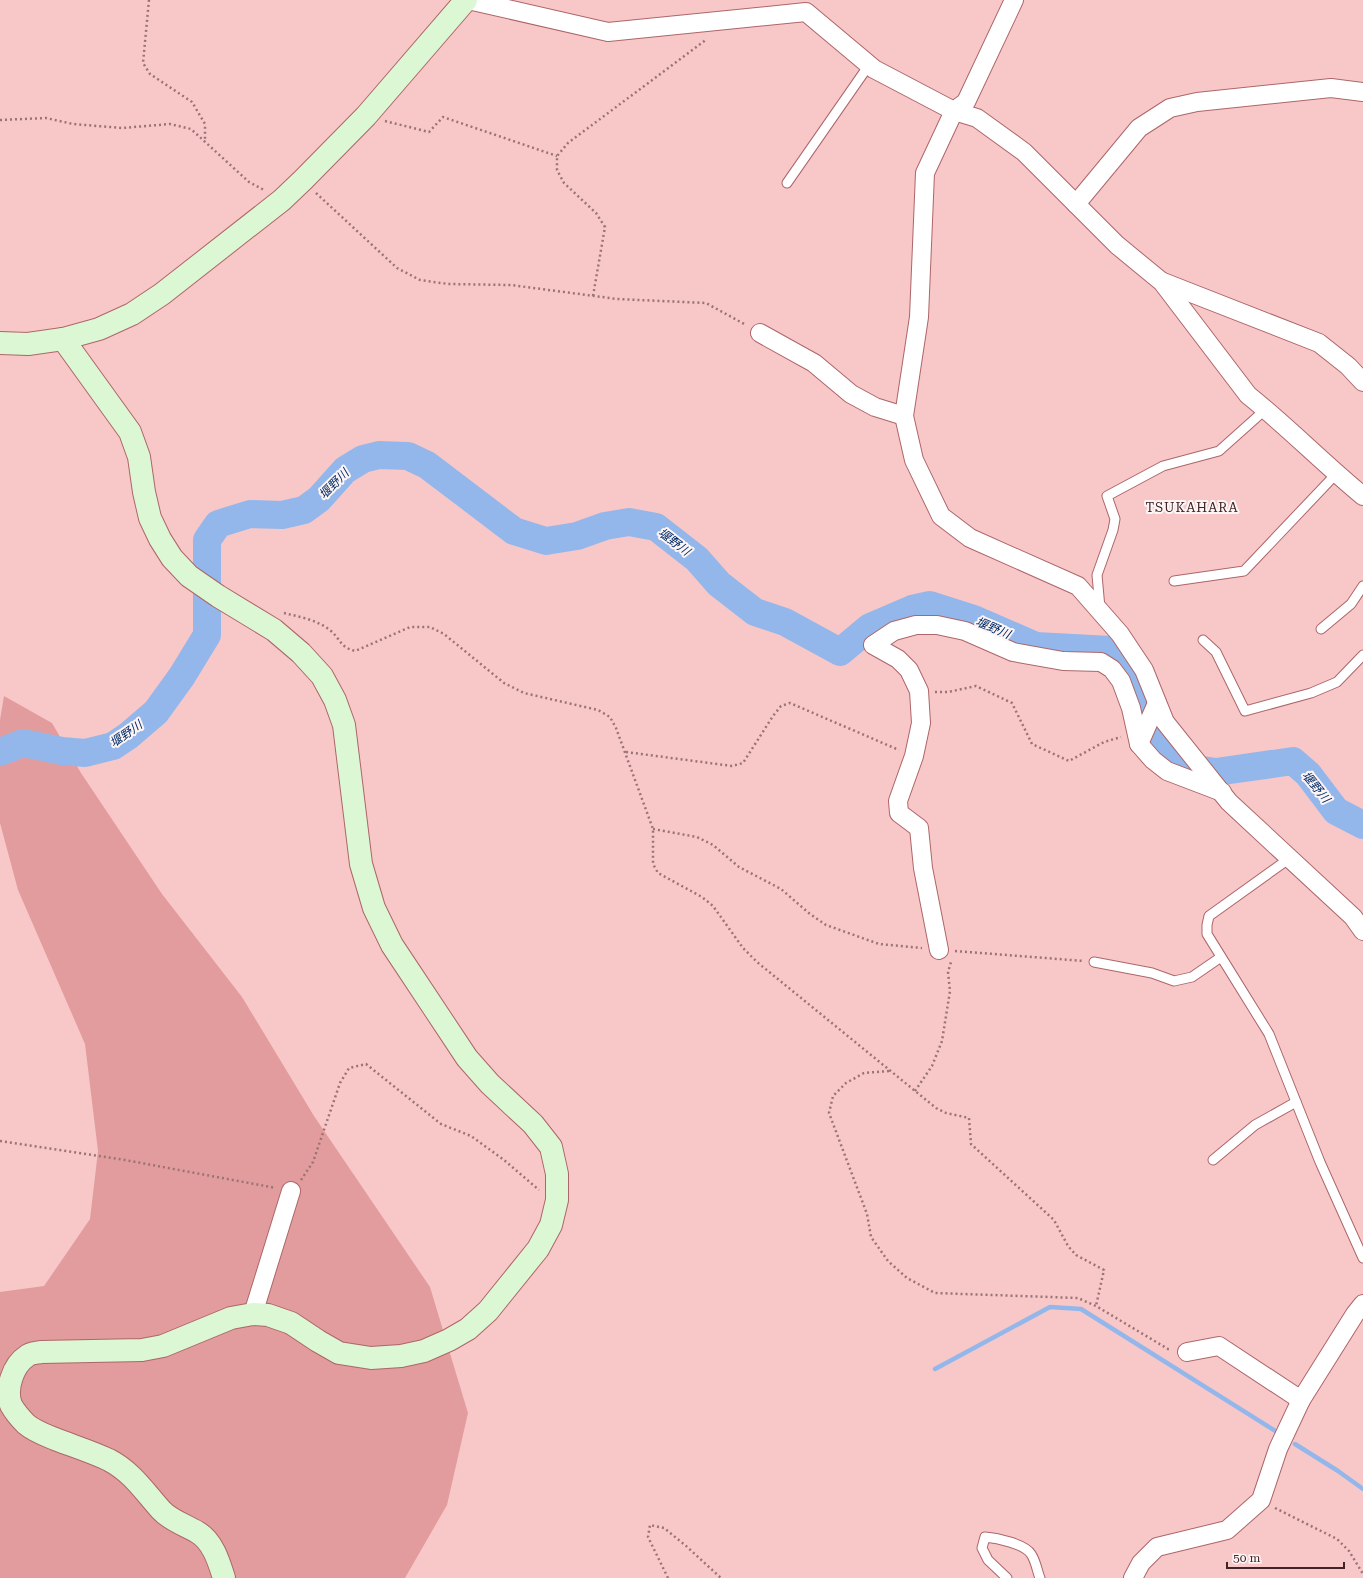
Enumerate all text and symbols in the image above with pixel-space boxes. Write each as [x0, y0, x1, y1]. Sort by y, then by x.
water label: 堰野川 [316, 465, 353, 502]
district label: TSUKAHARA [1145, 500, 1239, 515]
water label: 堰野川 [655, 526, 694, 560]
water label: 堰野川 [974, 615, 1014, 642]
water label: 堰野川 [107, 717, 146, 750]
water label: 堰野川 [1299, 769, 1334, 807]
scale bar [1227, 1544, 1344, 1570]
text: 50 m [1233, 1551, 1260, 1565]

